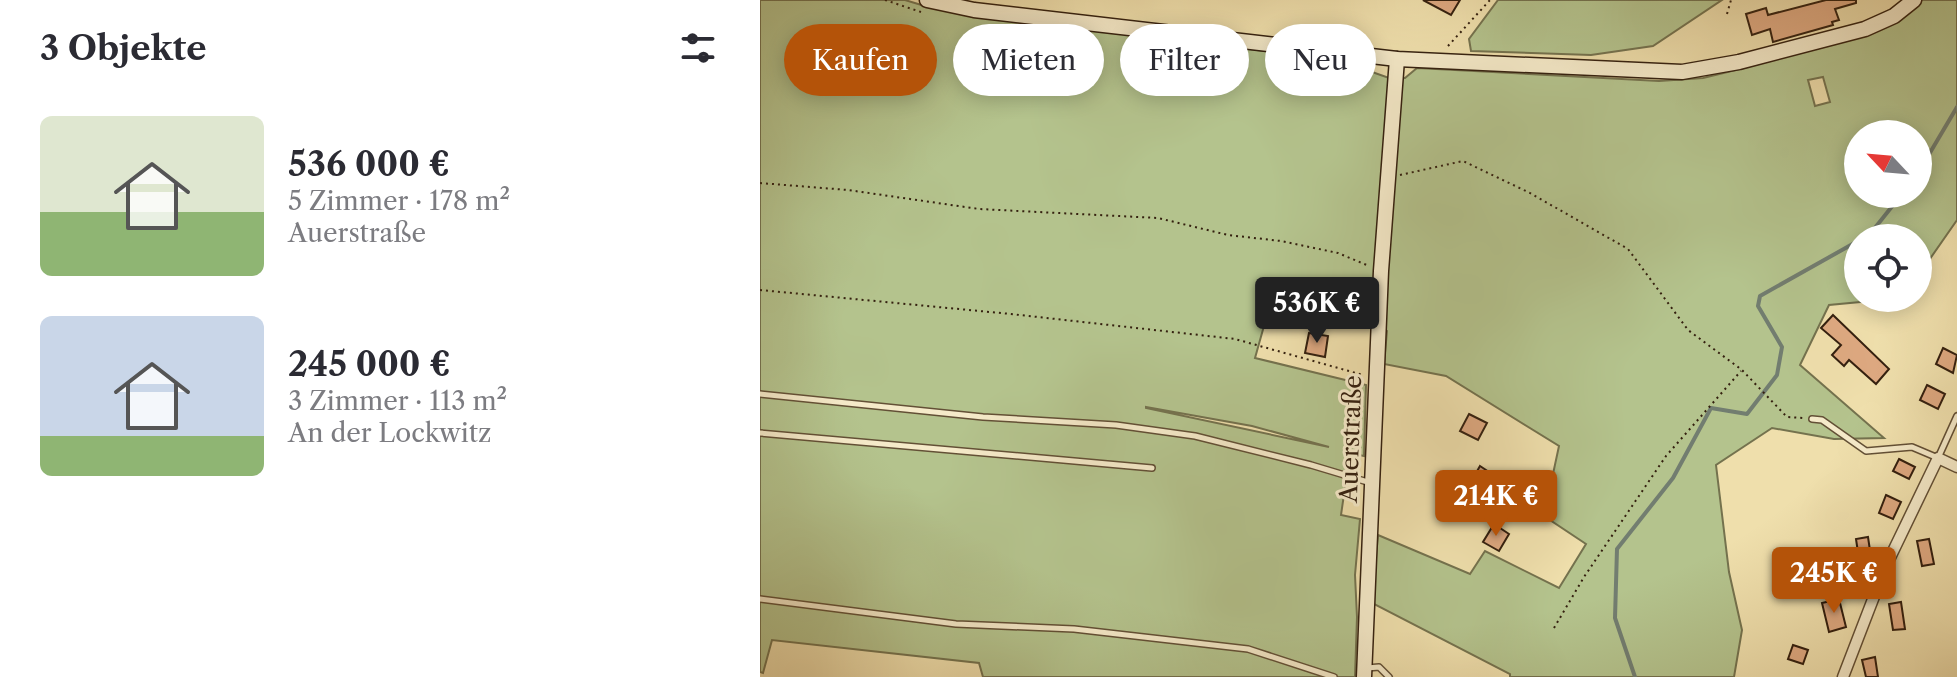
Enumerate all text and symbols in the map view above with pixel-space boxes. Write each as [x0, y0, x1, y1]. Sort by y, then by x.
chip: Kaufen [784, 24, 937, 96]
chip: Mieten [953, 24, 1104, 96]
chip: Filter [1120, 24, 1249, 96]
chip: Neu [1265, 24, 1376, 96]
icon: filters [676, 26, 720, 70]
text: 3 Objekte [40, 27, 206, 69]
north arrow [1844, 120, 1932, 208]
map controls [1844, 120, 1932, 312]
text: 536 000 € [288, 143, 450, 185]
icon: home [104, 148, 200, 244]
text: 5 Zimmer · 178 m² [288, 185, 510, 217]
text: Auerstraße [288, 217, 426, 249]
button: locate [1844, 224, 1932, 312]
pin: 536K € [1252, 277, 1382, 345]
text: 536K € [1273, 287, 1361, 319]
text: 245 000 € [288, 343, 451, 385]
icon: home [104, 348, 200, 444]
street label: Auerstraße [1334, 375, 1367, 504]
text: 3 Zimmer · 113 m² [288, 385, 507, 417]
text: An der Lockwitz [288, 417, 491, 449]
pin: 214K € [1431, 470, 1561, 538]
text: 214K € [1453, 480, 1539, 512]
pin: 245K € [1769, 547, 1899, 615]
text: 245K € [1790, 557, 1878, 589]

